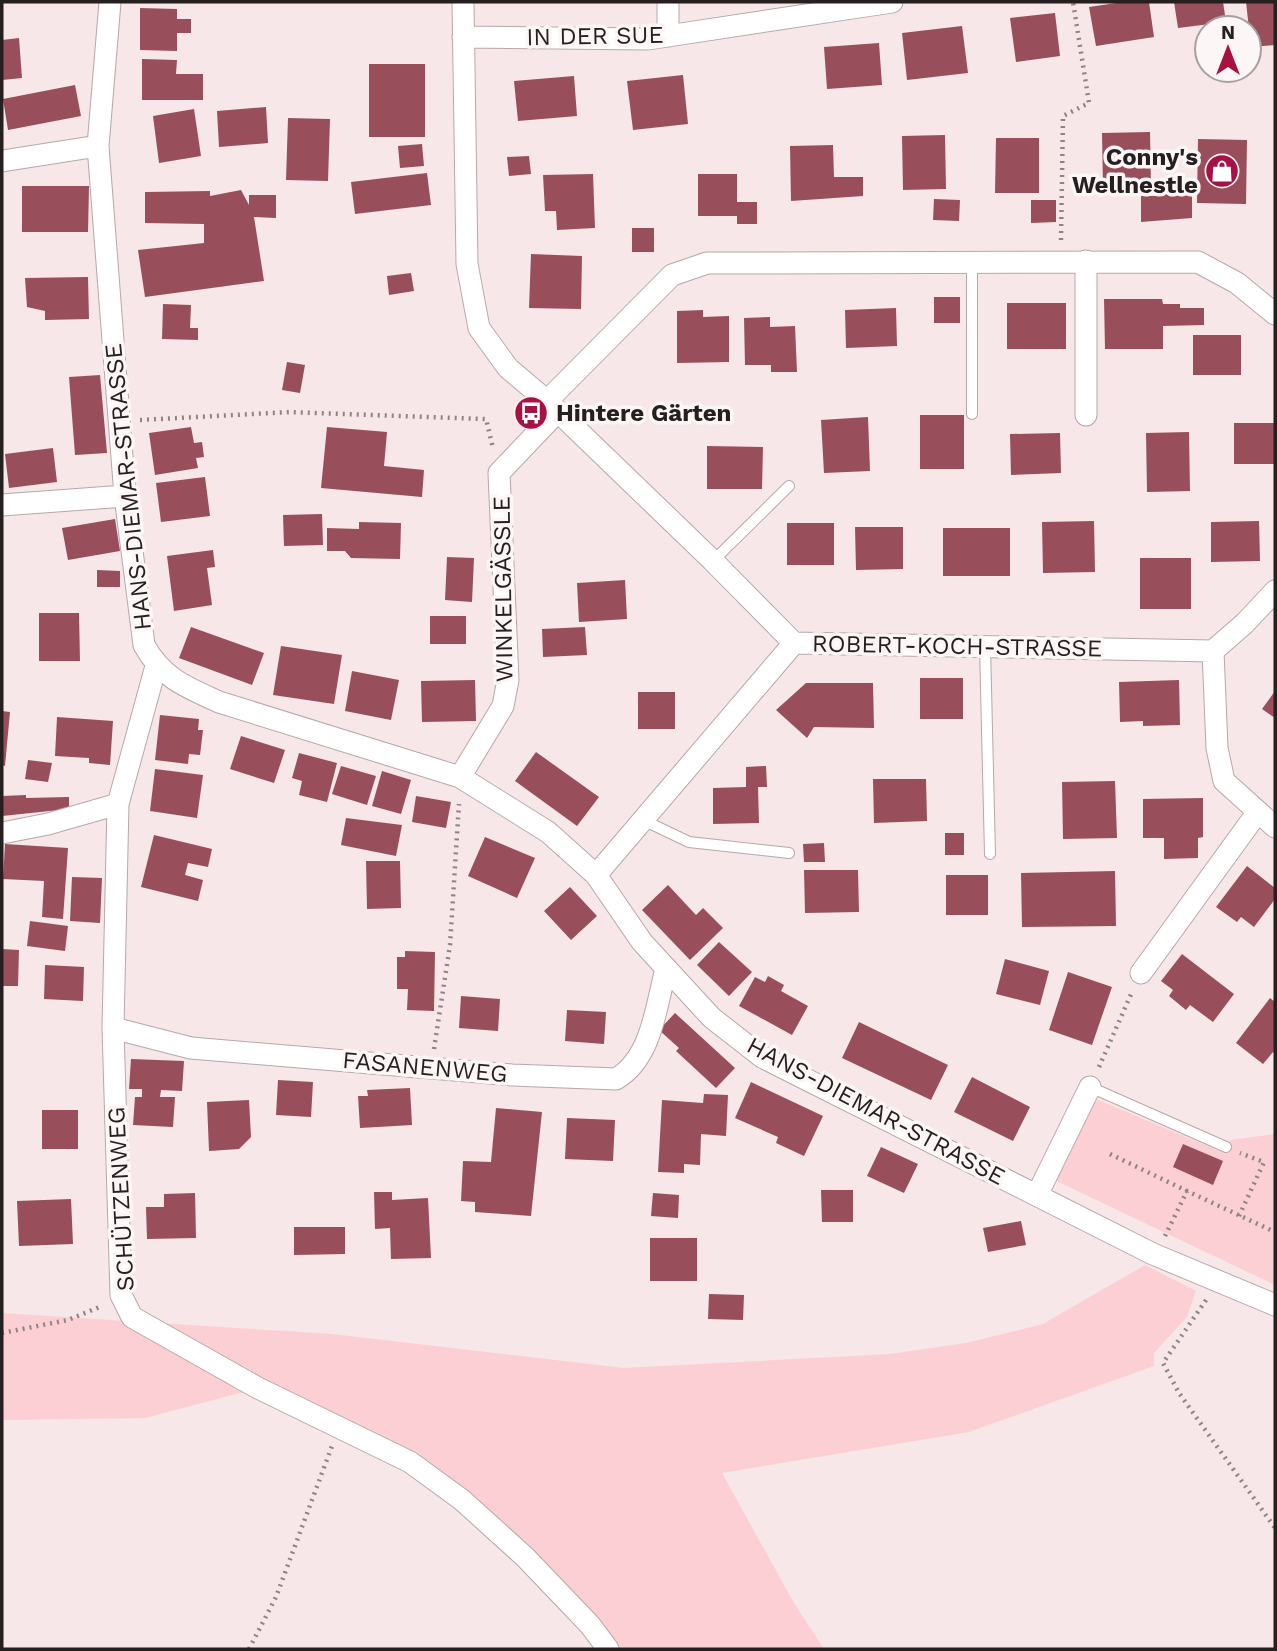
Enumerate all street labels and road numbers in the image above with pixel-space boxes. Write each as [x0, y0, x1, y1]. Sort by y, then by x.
street label: IN DER SUE [526, 21, 664, 51]
street label: HANS-DIEMAR-STRASSE [99, 342, 157, 632]
street label: WINKELGÄSSLE [487, 496, 519, 682]
street label: ROBERT-KOCH-STRASSE [812, 629, 1102, 663]
street label: HANS-DIEMAR-STRASSE [742, 1031, 1010, 1191]
street label: FASANENWEG [341, 1046, 509, 1088]
street label: SCHÜTZENWEG [102, 1106, 140, 1292]

